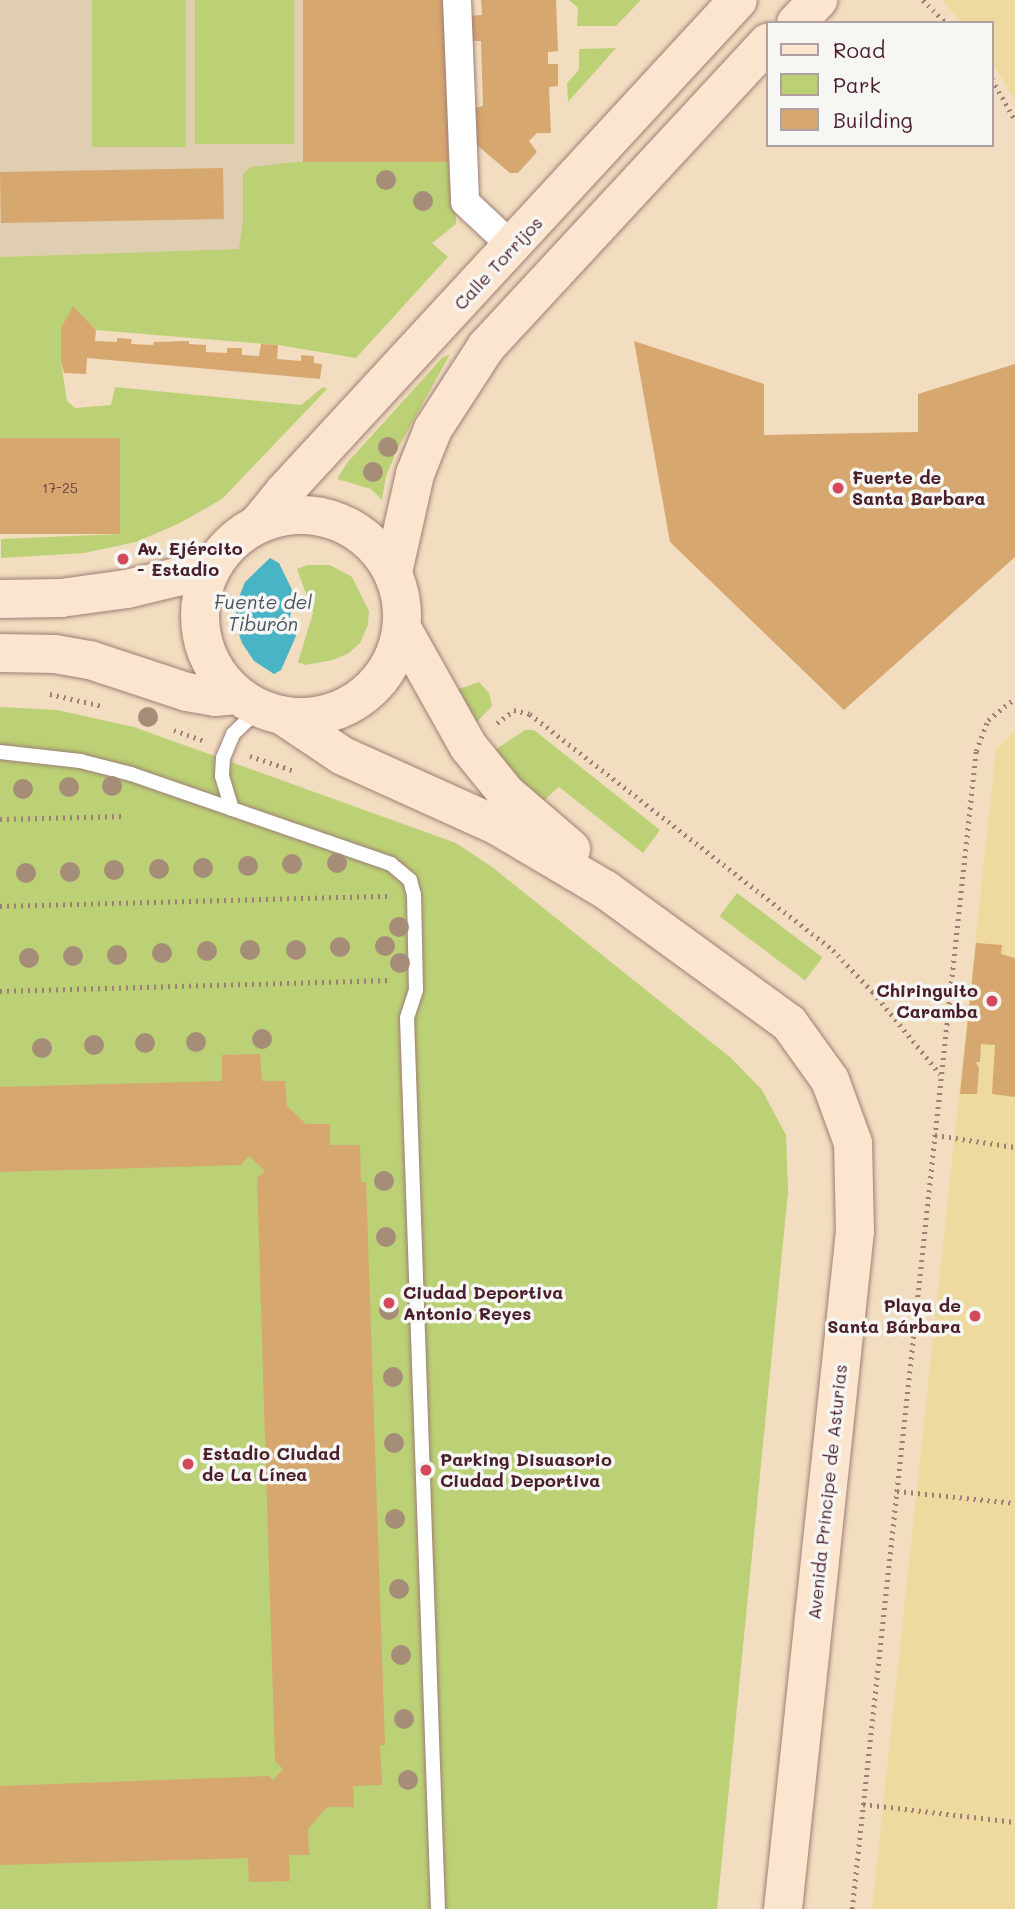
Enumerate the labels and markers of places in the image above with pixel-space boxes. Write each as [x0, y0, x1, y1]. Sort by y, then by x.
place label: Fuerte de Santa Barbara [852, 467, 986, 510]
marker: Fuerte de Santa Barbara [830, 480, 846, 496]
place label: Av. Ejército - Estadio [137, 538, 243, 580]
marker: Av. Ejército - Estadio [115, 551, 131, 567]
place label: Chiringuito Caramba [876, 980, 978, 1023]
marker: Chiringuito Caramba [984, 993, 1000, 1009]
place label: Ciudad Deportiva Antonio Reyes [403, 1282, 563, 1324]
marker: Ciudad Deportiva Antonio Reyes [381, 1295, 397, 1311]
place label: Playa de Santa Bárbara [827, 1295, 961, 1338]
marker: Playa de Santa Bárbara [967, 1308, 983, 1324]
place label: Estadio Ciudad de La Línea [202, 1443, 340, 1486]
place label: Parking Disuasorio Ciudad Deportiva [440, 1449, 612, 1492]
marker: Estadio Ciudad de La Línea [180, 1456, 196, 1472]
marker: Parking Disuasorio Ciudad Deportiva [418, 1462, 434, 1478]

